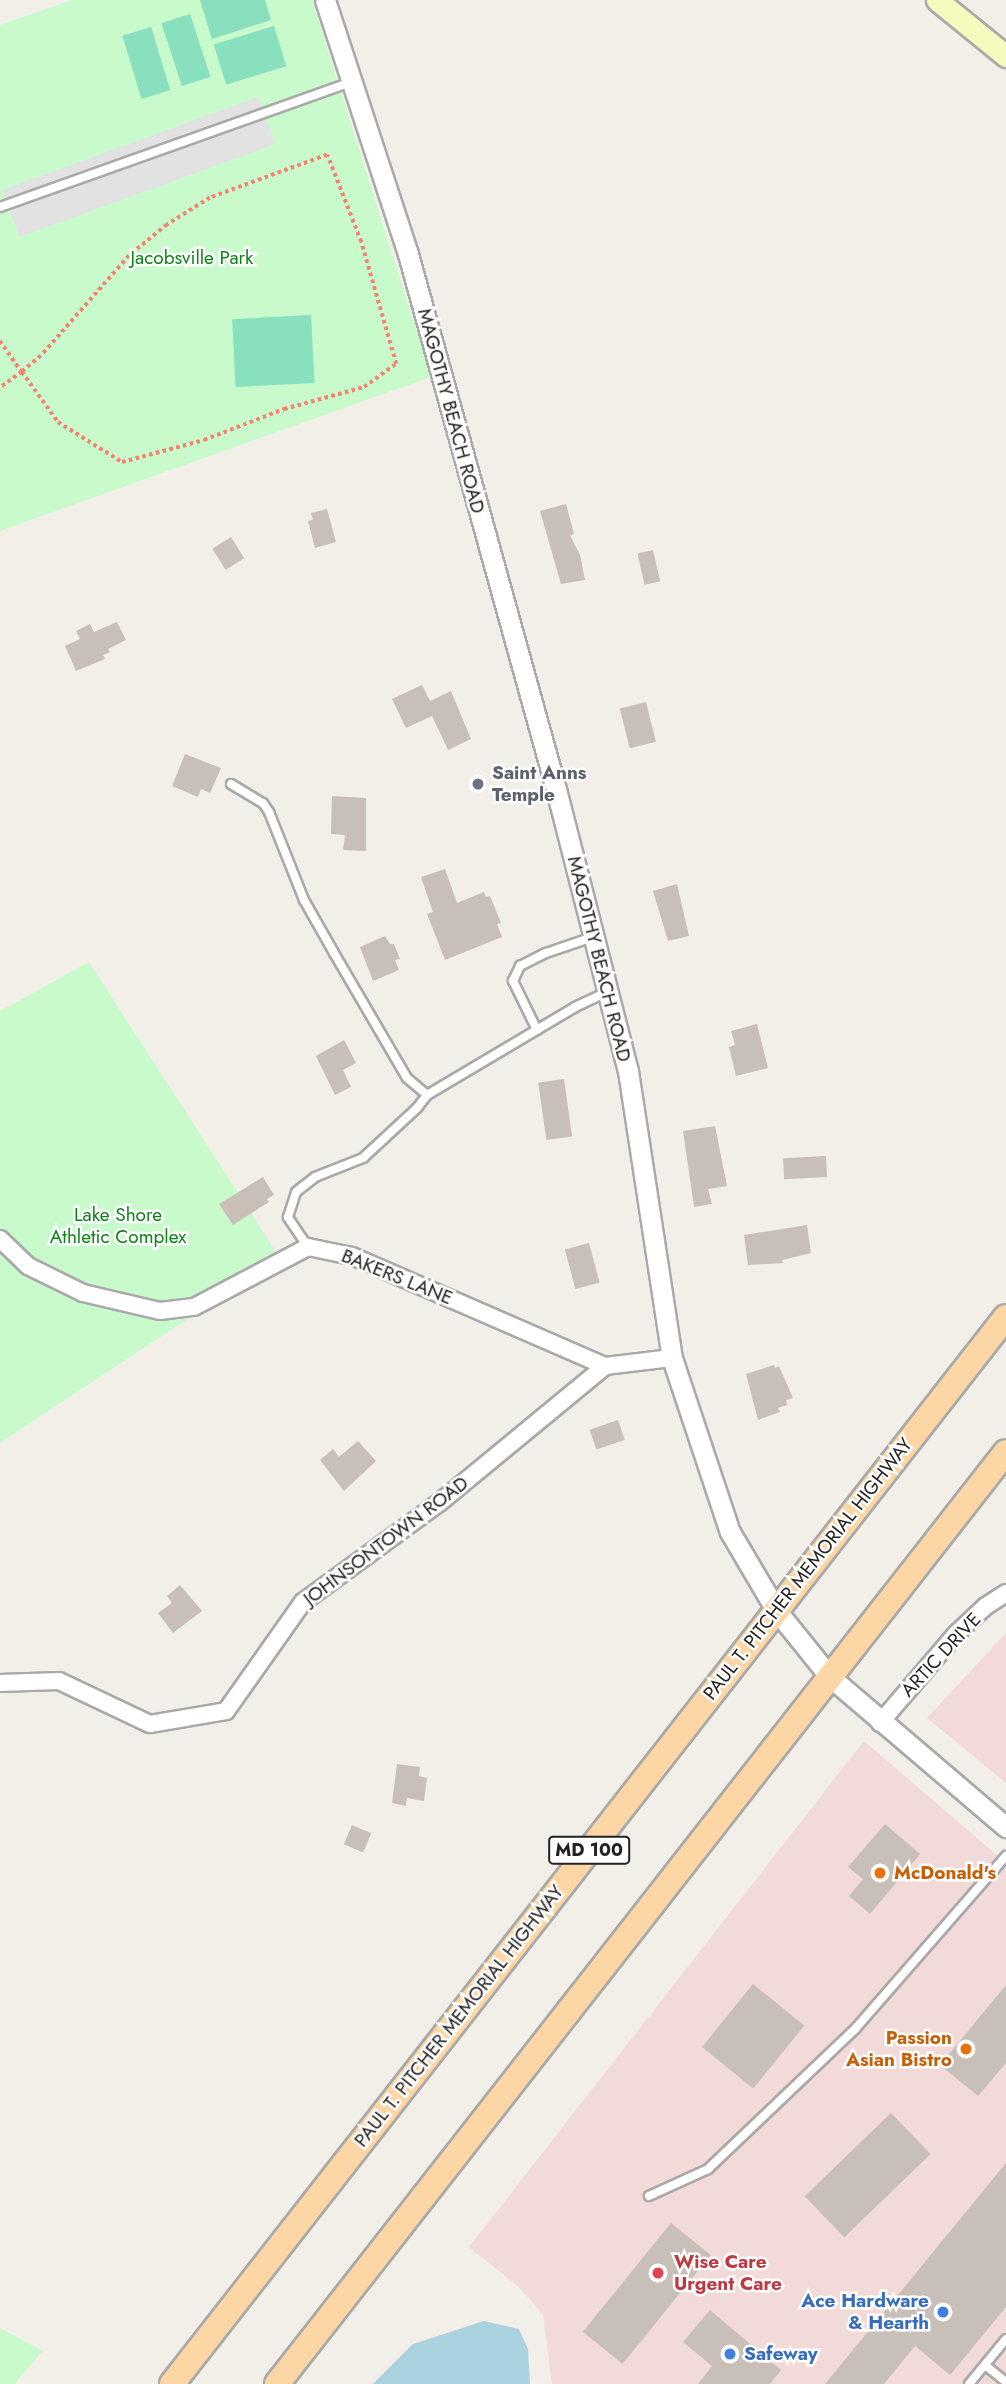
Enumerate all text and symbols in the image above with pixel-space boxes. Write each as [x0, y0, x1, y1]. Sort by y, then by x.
park label: Jacobsville Park [131, 247, 253, 269]
street label: MAGOTHY BEACH ROAD [413, 306, 489, 516]
place label: Saint Anns Temple [492, 762, 587, 806]
marker: Saint Anns Temple [470, 776, 486, 792]
street label: MAGOTHY BEACH ROAD [562, 854, 636, 1064]
park label: Lake Shore Athletic Complex [50, 1204, 186, 1248]
street label: BAKERS LANE [338, 1244, 456, 1310]
street label: PAUL T. PITCHER MEMORIAL HIGHWAY [699, 1433, 917, 1705]
street label: JOHNSONTOWN ROAD [299, 1472, 473, 1610]
street label: ARTIC DRIVE [896, 1608, 986, 1702]
road number: MD 100 [547, 1836, 631, 1864]
place label: McDonald's [894, 1862, 996, 1884]
marker: McDonald's [872, 1865, 888, 1881]
street label: PAUL T. PITCHER MEMORIAL HIGHWAY [350, 1880, 568, 2152]
place label: Passion Asian Bistro [846, 2027, 952, 2071]
marker: Passion Asian Bistro [958, 2041, 974, 2057]
place label: Wise Care Urgent Care [674, 2251, 782, 2295]
marker: Wise Care Urgent Care [648, 2263, 668, 2283]
place label: Ace Hardware & Hearth [801, 2290, 929, 2334]
marker: Ace Hardware & Hearth [935, 2304, 951, 2320]
place label: Safeway [744, 2343, 818, 2365]
marker: Safeway [722, 2346, 738, 2362]

